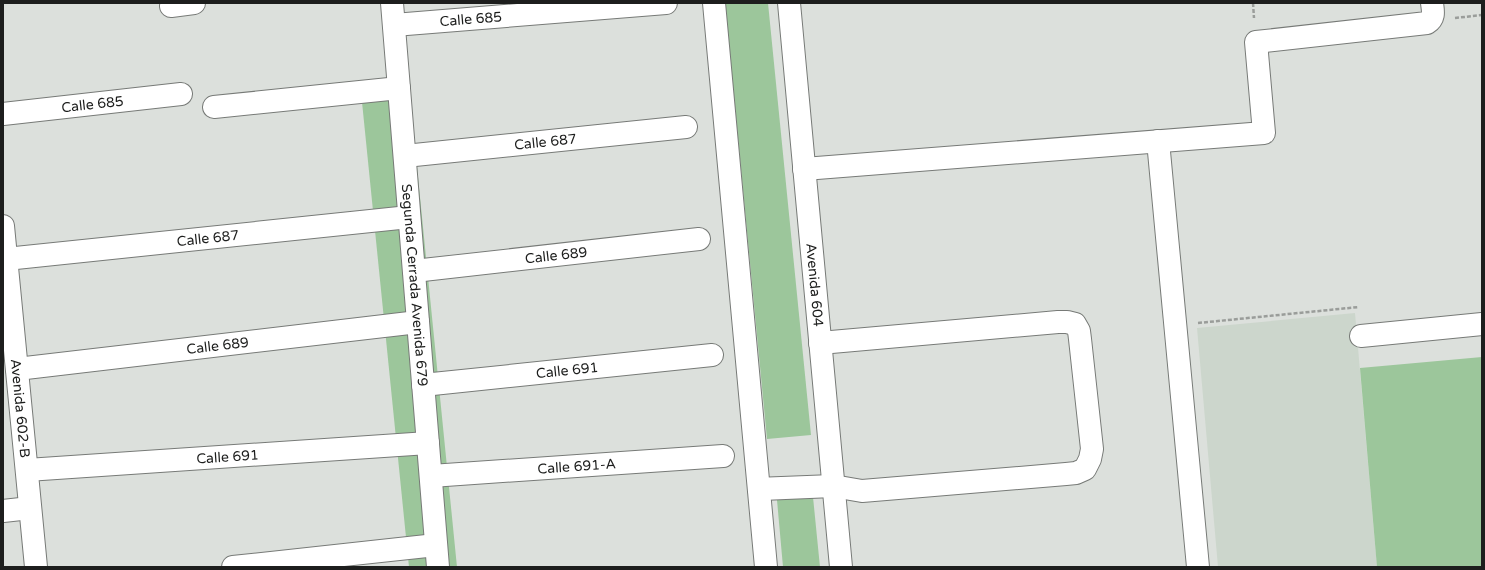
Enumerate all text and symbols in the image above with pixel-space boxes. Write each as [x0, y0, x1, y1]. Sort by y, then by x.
street label: Calle 685 [439, 8, 503, 30]
street label: Calle 685 [60, 92, 124, 116]
street label: Calle 687 [513, 130, 577, 153]
street label: Segunda Cerrada Avenida 679 [398, 183, 432, 387]
street label: Calle 687 [176, 226, 240, 250]
street label: Avenida 604 [803, 242, 827, 328]
street label: Calle 689 [524, 243, 588, 267]
street label: Calle 689 [186, 333, 250, 358]
street label: Avenida 602-B [7, 358, 34, 458]
street label: Calle 691 [535, 358, 599, 382]
street label: Calle 691 [196, 446, 259, 467]
street label: Calle 691-A [537, 455, 616, 477]

